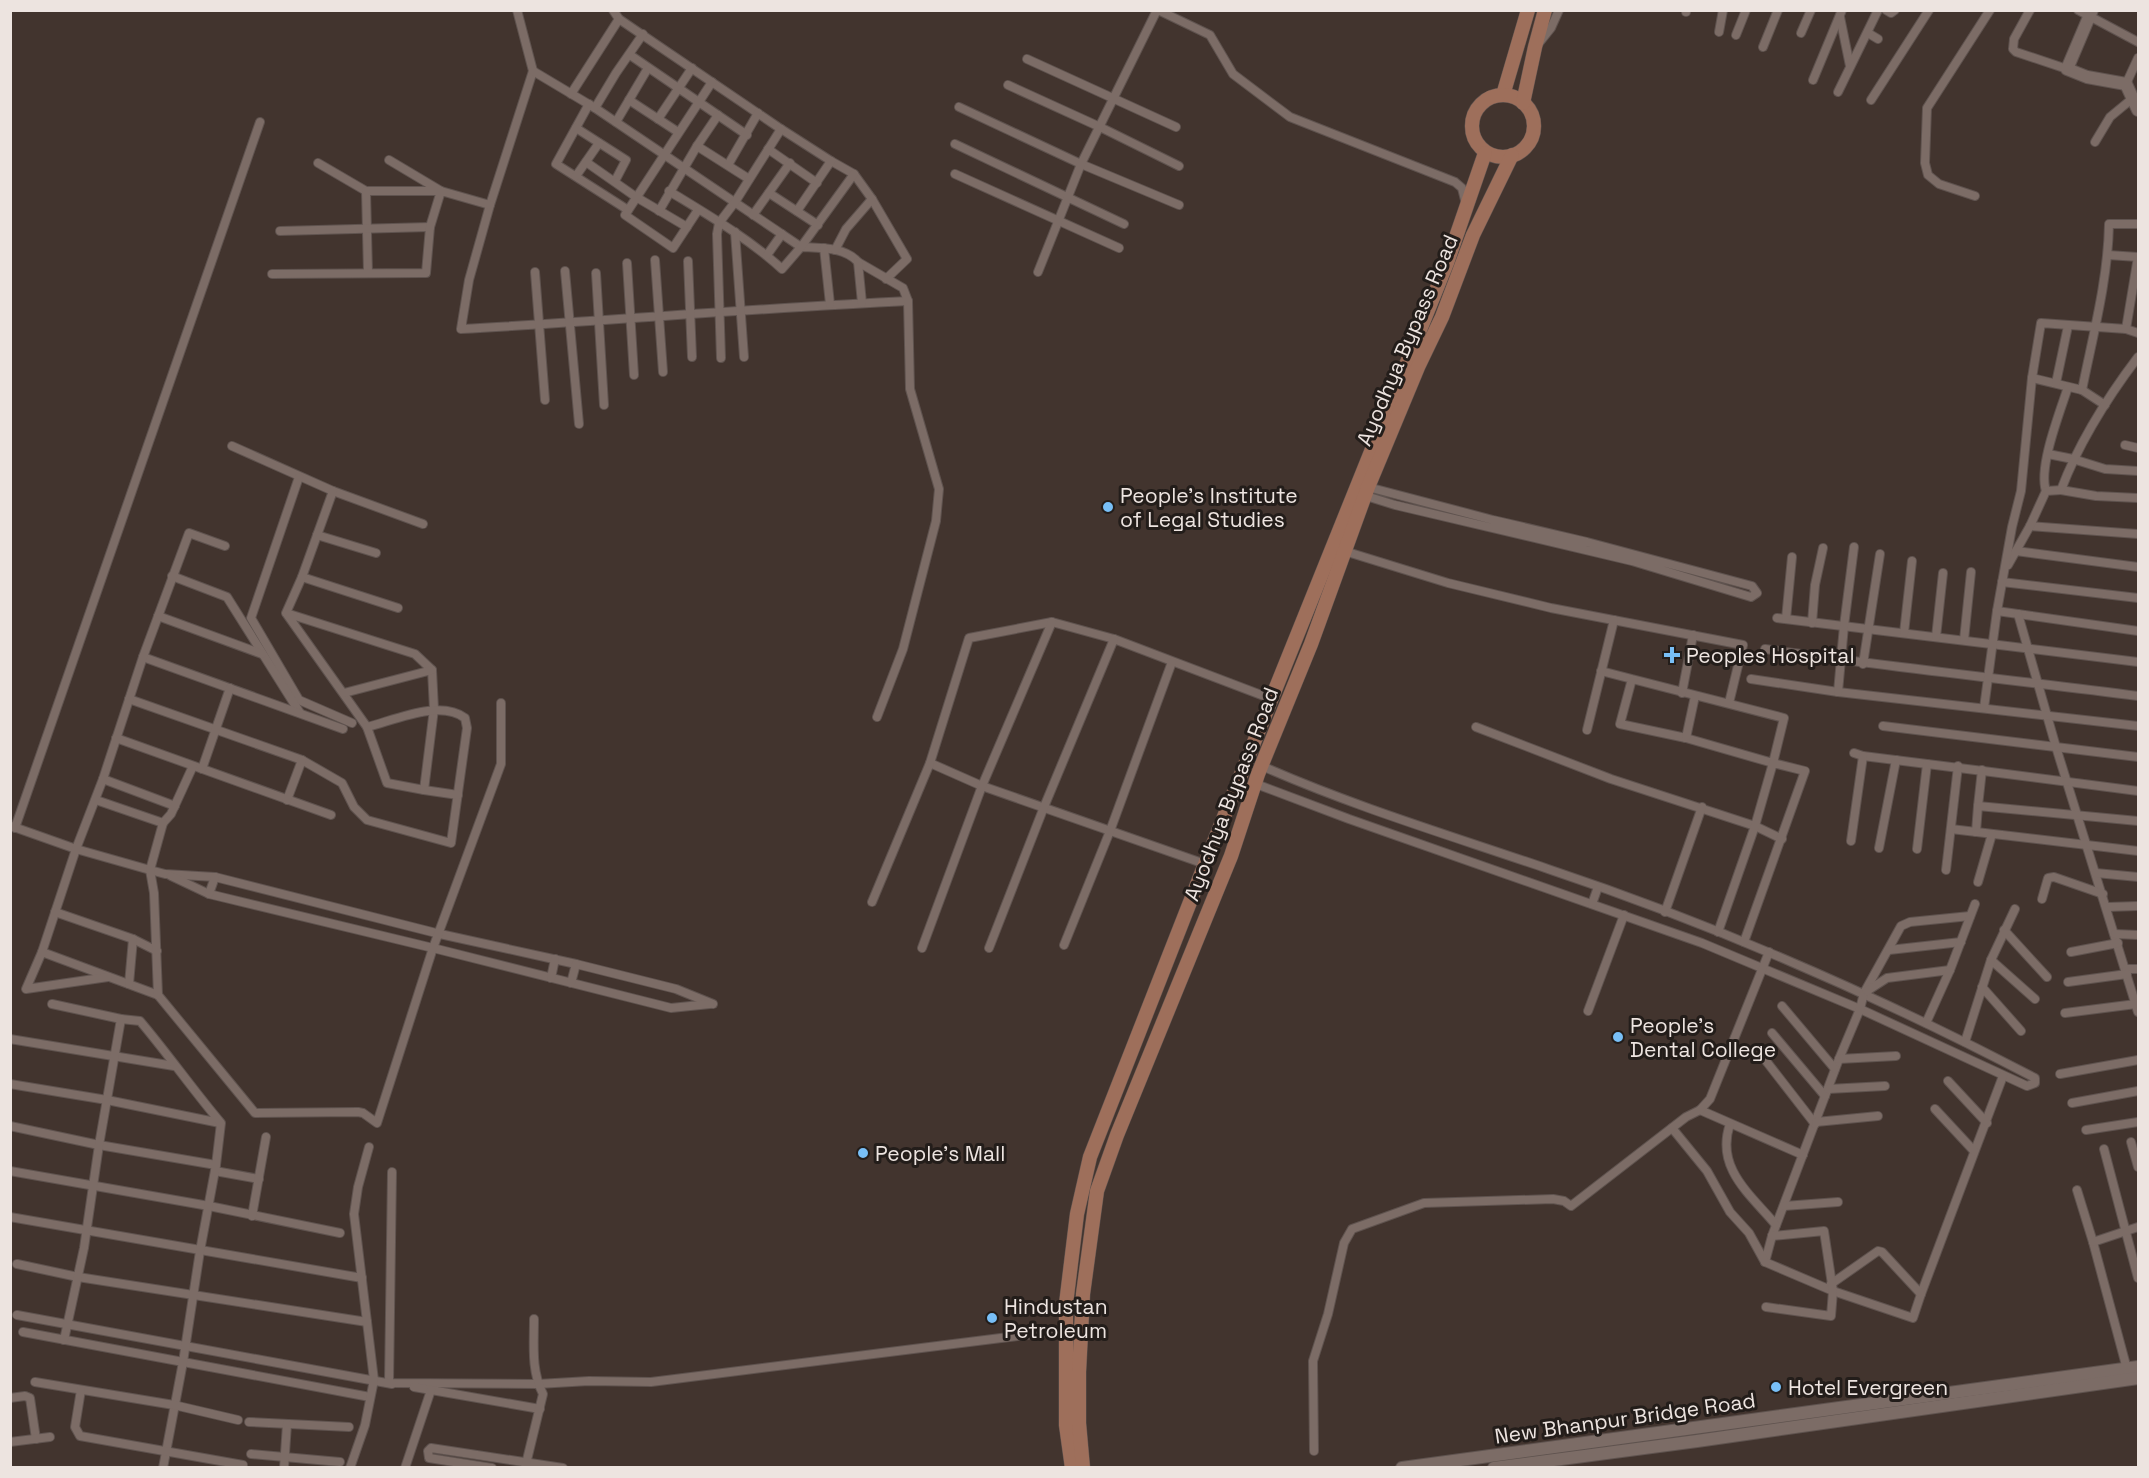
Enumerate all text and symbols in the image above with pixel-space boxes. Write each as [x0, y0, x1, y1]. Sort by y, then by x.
street label: Ayodhya Bypass Road [1350, 230, 1464, 450]
place label: People's Institute of Legal Studies [1120, 482, 1298, 533]
marker: People's Institute of Legal Studies [1101, 500, 1115, 514]
place label: Peoples Hospital [1686, 642, 1855, 669]
marker: Peoples Hospital [1663, 646, 1681, 664]
street label: Ayodhya Bypass Road [1178, 683, 1284, 905]
place label: People's Dental College [1630, 1012, 1776, 1063]
marker: People's Dental College [1611, 1030, 1625, 1044]
place label: People's Mall [875, 1140, 1005, 1167]
marker: People's Mall [856, 1146, 870, 1160]
place label: Hindustan Petroleum [1004, 1293, 1108, 1344]
marker: Hindustan Petroleum [985, 1311, 999, 1325]
place label: Hotel Evergreen [1788, 1374, 1948, 1401]
marker: Hotel Evergreen [1769, 1380, 1783, 1394]
street label: New Bhanpur Bridge Road [1493, 1386, 1757, 1450]

